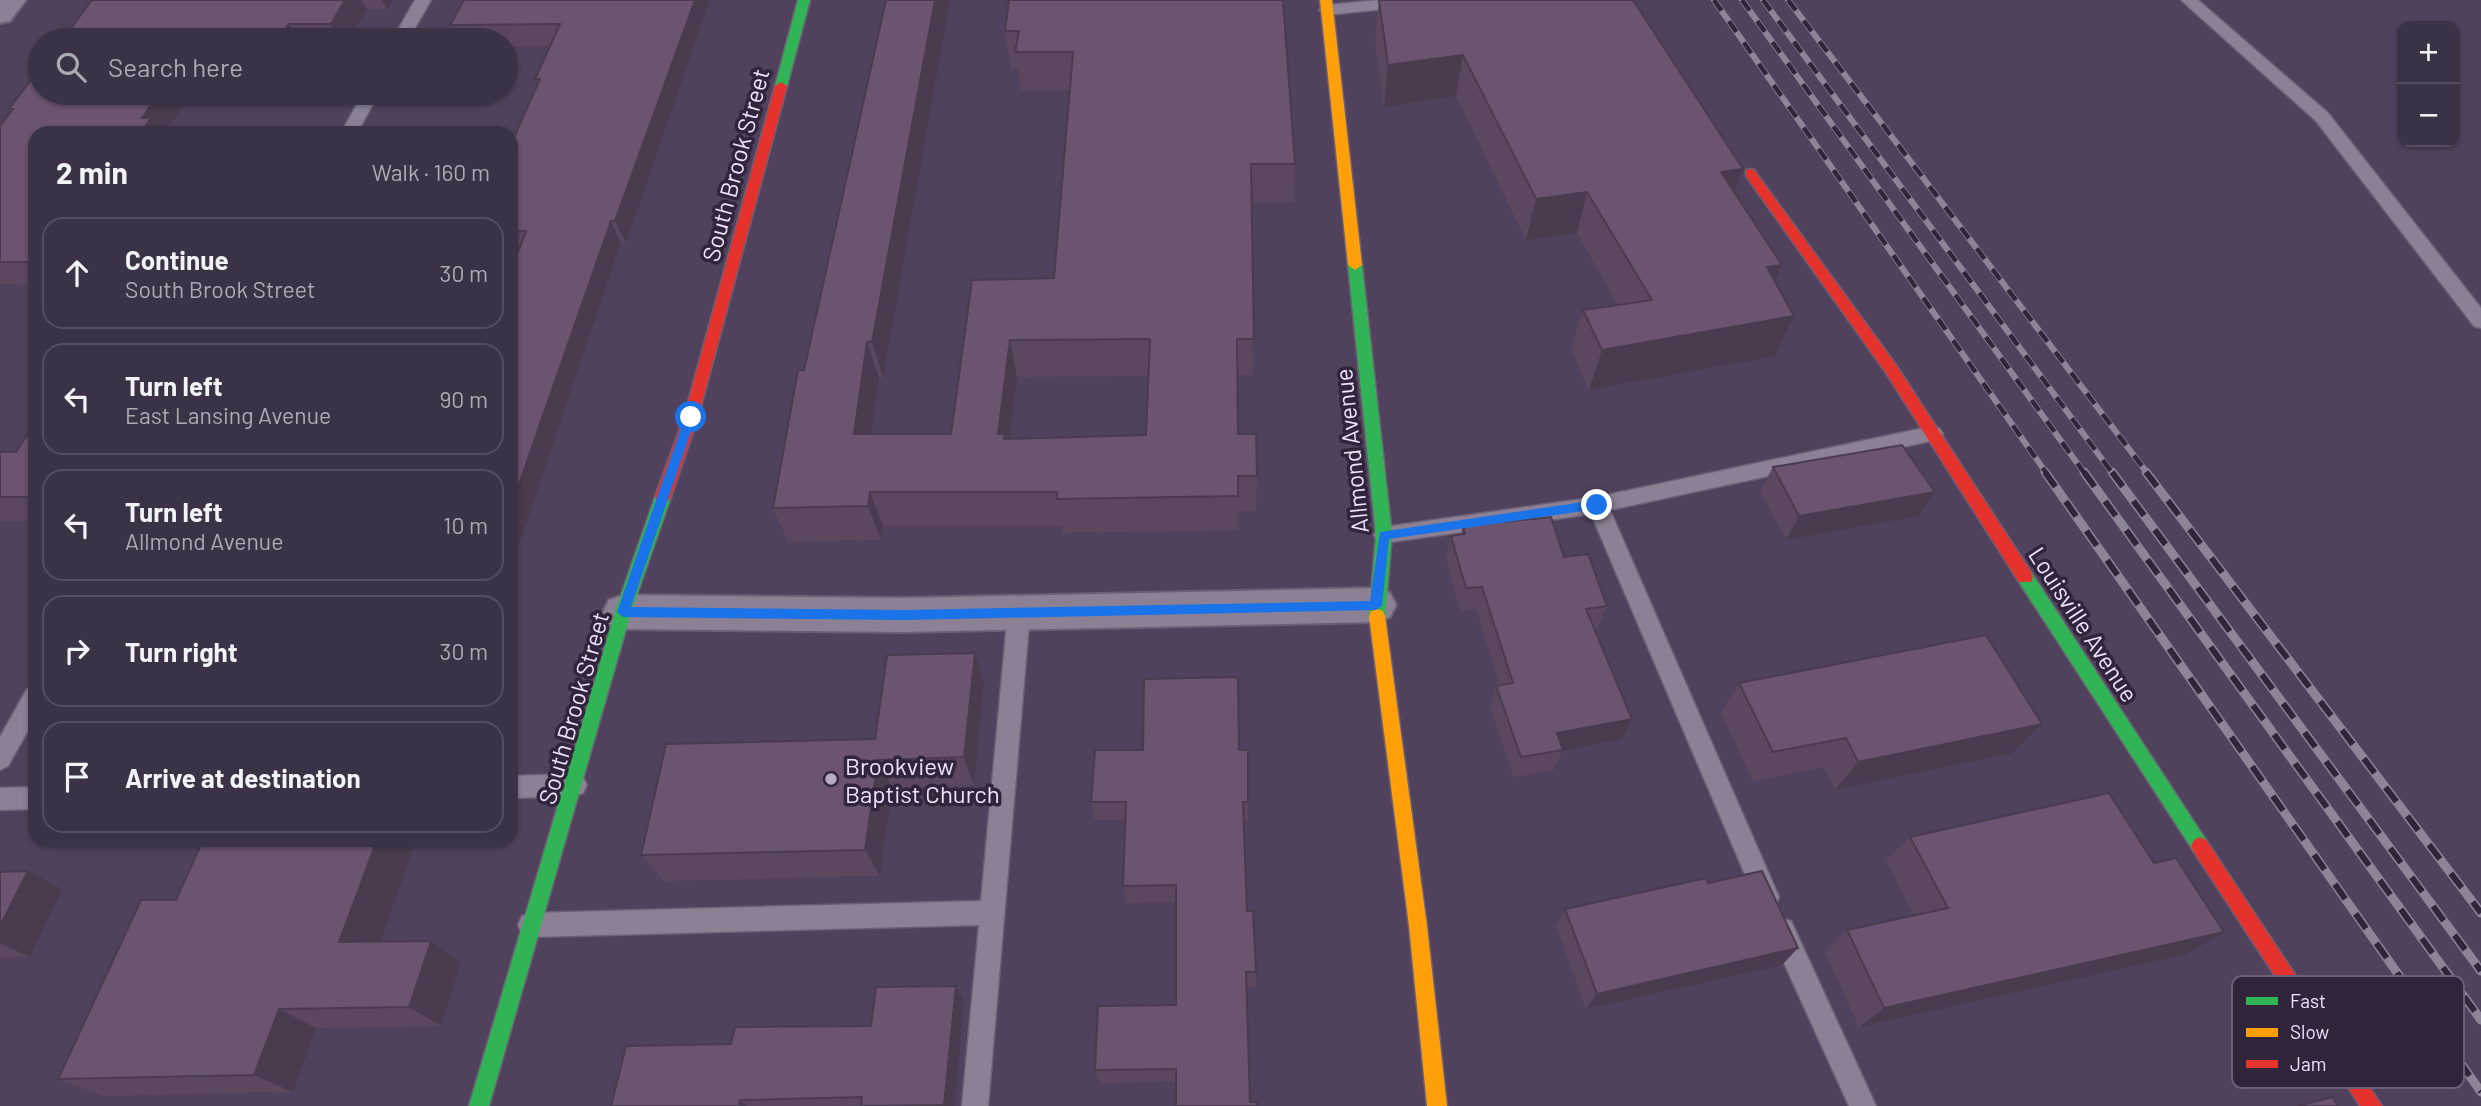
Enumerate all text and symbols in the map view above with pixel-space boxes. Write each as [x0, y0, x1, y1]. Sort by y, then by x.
map controls [2397, 21, 2460, 147]
button: + [2397, 21, 2460, 84]
search box [28, 28, 518, 105]
icon: search [52, 48, 90, 86]
text: Search here [108, 51, 243, 82]
street label: South Brook Street [695, 65, 775, 265]
button: − [2397, 84, 2460, 147]
text: 2 min [56, 154, 128, 190]
text: Walk · 160 m [372, 158, 490, 186]
text: Continue [125, 244, 229, 275]
icon: ahead [58, 254, 96, 292]
text: 30 m [440, 259, 488, 287]
text: South Brook Street [125, 275, 315, 303]
street label: Allmond Avenue [1328, 367, 1374, 535]
text: Turn left [125, 370, 223, 401]
icon: left [58, 380, 96, 418]
text: 90 m [439, 385, 488, 413]
text: East Lansing Avenue [125, 401, 331, 429]
route start [675, 401, 706, 432]
route end [1581, 489, 1612, 520]
text: Turn left [125, 496, 223, 527]
icon: left [58, 506, 96, 544]
text: 10 m [443, 511, 488, 539]
text: Allmond Avenue [125, 527, 283, 555]
street label: Louisville Avenue [2023, 541, 2145, 707]
street label: South Brook Street [532, 609, 614, 807]
icon: right [58, 632, 96, 670]
text: Turn right [125, 636, 238, 667]
text: 30 m [440, 637, 488, 665]
place label: Brookview Baptist Church [845, 751, 1000, 808]
icon: arrive [58, 758, 96, 796]
text: Arrive at destination [125, 762, 361, 793]
marker: Brookview Baptist Church [823, 771, 839, 787]
legend [2232, 976, 2464, 1088]
text: Fast [2290, 989, 2326, 1012]
text: Slow [2290, 1020, 2329, 1043]
text: Jam [2290, 1052, 2326, 1075]

